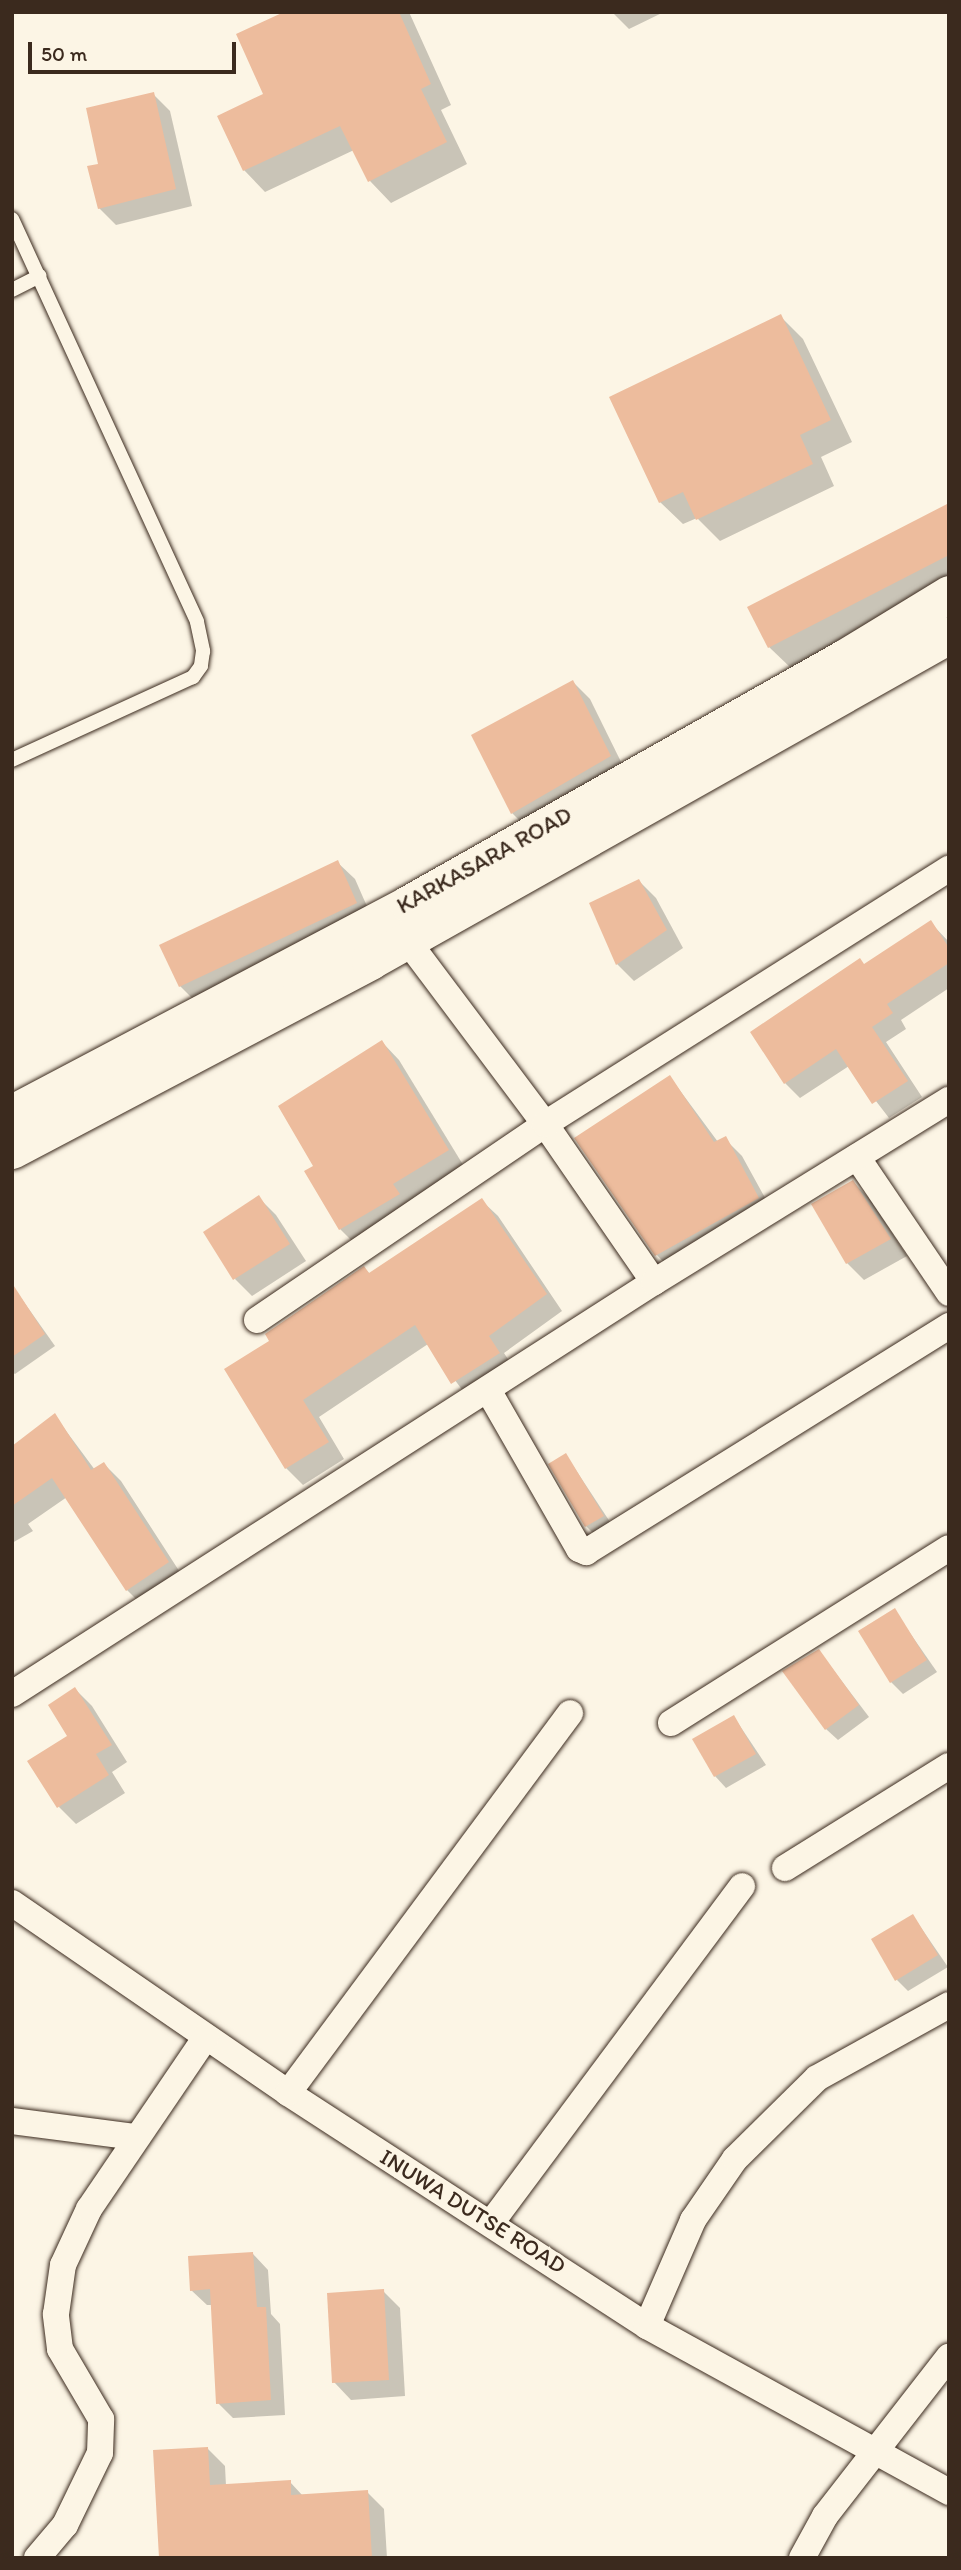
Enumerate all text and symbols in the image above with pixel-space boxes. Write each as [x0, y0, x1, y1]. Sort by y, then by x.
scale bar [32, 28, 240, 72]
text: 50 m [41, 41, 87, 66]
street label: KARKASARA ROAD [392, 801, 576, 919]
street label: INUWA DUTSE ROAD [375, 2143, 571, 2279]

